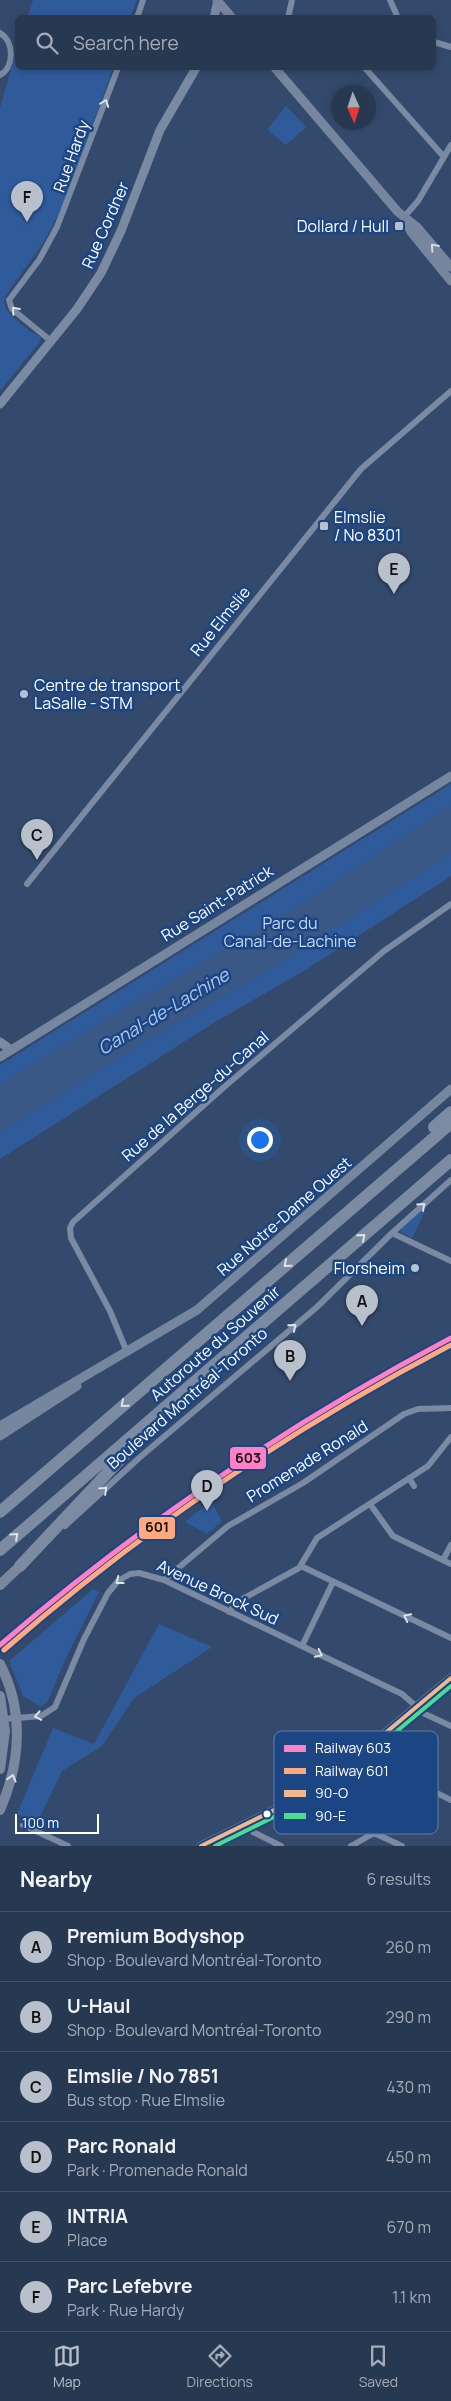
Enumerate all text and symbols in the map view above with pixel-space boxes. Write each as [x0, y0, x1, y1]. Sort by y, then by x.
search box [15, 15, 436, 70]
icon: search [33, 29, 61, 57]
text: Search here [73, 30, 179, 56]
north arrow [331, 85, 376, 130]
one-way arrow [99, 100, 109, 108]
street label: Rue Hardy [48, 116, 94, 195]
street label: Rue Cordner [76, 178, 134, 272]
pin: F [11, 181, 43, 222]
place label: Dollard / Hull [297, 215, 389, 237]
marker: Dollard / Hull [393, 220, 405, 232]
one-way arrow [431, 243, 440, 252]
one-way arrow [11, 306, 20, 315]
place label: Elmslie / No 8301 [334, 506, 401, 546]
marker: Elmslie / No 8301 [318, 520, 330, 532]
pin: E [378, 553, 410, 594]
street label: Rue Elmslie [185, 582, 255, 660]
place label: Centre de transport LaSalle - STM [34, 674, 180, 714]
marker: Centre de transport LaSalle - STM [18, 688, 30, 700]
pin: C [21, 819, 53, 860]
street label: Rue Saint-Patrick [157, 859, 278, 946]
park label: Parc du Canal-de-Lachine [224, 912, 356, 952]
water label: Canal-de-Lachine [93, 962, 234, 1060]
street label: Rue de la Berge-du-Canal [117, 1026, 273, 1166]
your location [247, 1127, 273, 1153]
street label: Rue Notre-Dame Ouest [212, 1151, 356, 1281]
one-way arrow [416, 1203, 425, 1212]
one-way arrow [357, 1234, 366, 1243]
place label: Florsheim [334, 1257, 405, 1279]
one-way arrow [284, 1258, 293, 1266]
marker: Florsheim [409, 1262, 421, 1274]
street label: Autoroute du Souvenir [145, 1280, 285, 1406]
pin: A [346, 1285, 378, 1326]
street label: Boulevard Montréal-Toronto [102, 1322, 272, 1474]
one-way arrow [288, 1324, 297, 1333]
pin: B [274, 1340, 306, 1381]
one-way arrow [121, 1399, 130, 1408]
street label: Promenade Ronald [242, 1415, 372, 1507]
line badge: 603 [229, 1446, 267, 1470]
text: 603 [235, 1448, 261, 1467]
pin: D [191, 1470, 223, 1511]
one-way arrow [98, 1487, 107, 1496]
line badge: 601 [138, 1516, 176, 1540]
text: 601 [145, 1517, 169, 1536]
one-way arrow [10, 1533, 19, 1542]
street label: Avenue Brock Sud [154, 1554, 282, 1630]
one-way arrow [116, 1576, 125, 1584]
one-way arrow [403, 1612, 412, 1623]
one-way arrow [314, 1647, 323, 1658]
one-way arrow [33, 1710, 42, 1720]
legend [274, 1731, 438, 1834]
text: Railway 603 [315, 1738, 391, 1757]
text: Railway 601 [315, 1761, 389, 1780]
one-way arrow [6, 1774, 16, 1782]
text: 90-O [315, 1783, 348, 1802]
text: 90-E [315, 1806, 346, 1825]
unlabelled marker [262, 1809, 272, 1819]
scale bar [15, 1811, 99, 1834]
text: 100 m [22, 1813, 59, 1832]
text: Nearby [20, 1865, 92, 1893]
text: 6 results [366, 1868, 431, 1890]
text: Premium Bodyshop [67, 1923, 245, 1949]
text: A [31, 1936, 41, 1958]
text: 260 m [385, 1936, 431, 1958]
text: Shop · Boulevard Montréal-Toronto [67, 1949, 321, 1971]
text: U-Haul [67, 1993, 131, 2019]
text: B [31, 2006, 41, 2028]
text: 290 m [385, 2006, 431, 2028]
text: Shop · Boulevard Montréal-Toronto [67, 2019, 321, 2041]
text: Elmslie / No 7851 [67, 2063, 219, 2089]
text: C [30, 2076, 42, 2098]
text: 430 m [386, 2076, 431, 2098]
text: Bus stop · Rue Elmslie [67, 2089, 225, 2111]
text: Parc Ronald [67, 2133, 176, 2159]
text: D [30, 2146, 42, 2168]
text: 450 m [386, 2146, 431, 2168]
text: Park · Promenade Ronald [67, 2159, 248, 2181]
text: INTRIA [67, 2203, 128, 2229]
text: E [31, 2216, 41, 2238]
text: 670 m [387, 2216, 431, 2238]
text: Place [67, 2229, 107, 2251]
text: Parc Lefebvre [67, 2273, 192, 2299]
text: F [32, 2286, 40, 2308]
text: 1.1 km [392, 2286, 431, 2308]
text: Park · Rue Hardy [67, 2299, 184, 2321]
tab: Map [53, 2342, 81, 2391]
tab: Directions [187, 2342, 253, 2391]
tab: Saved [359, 2342, 398, 2391]

